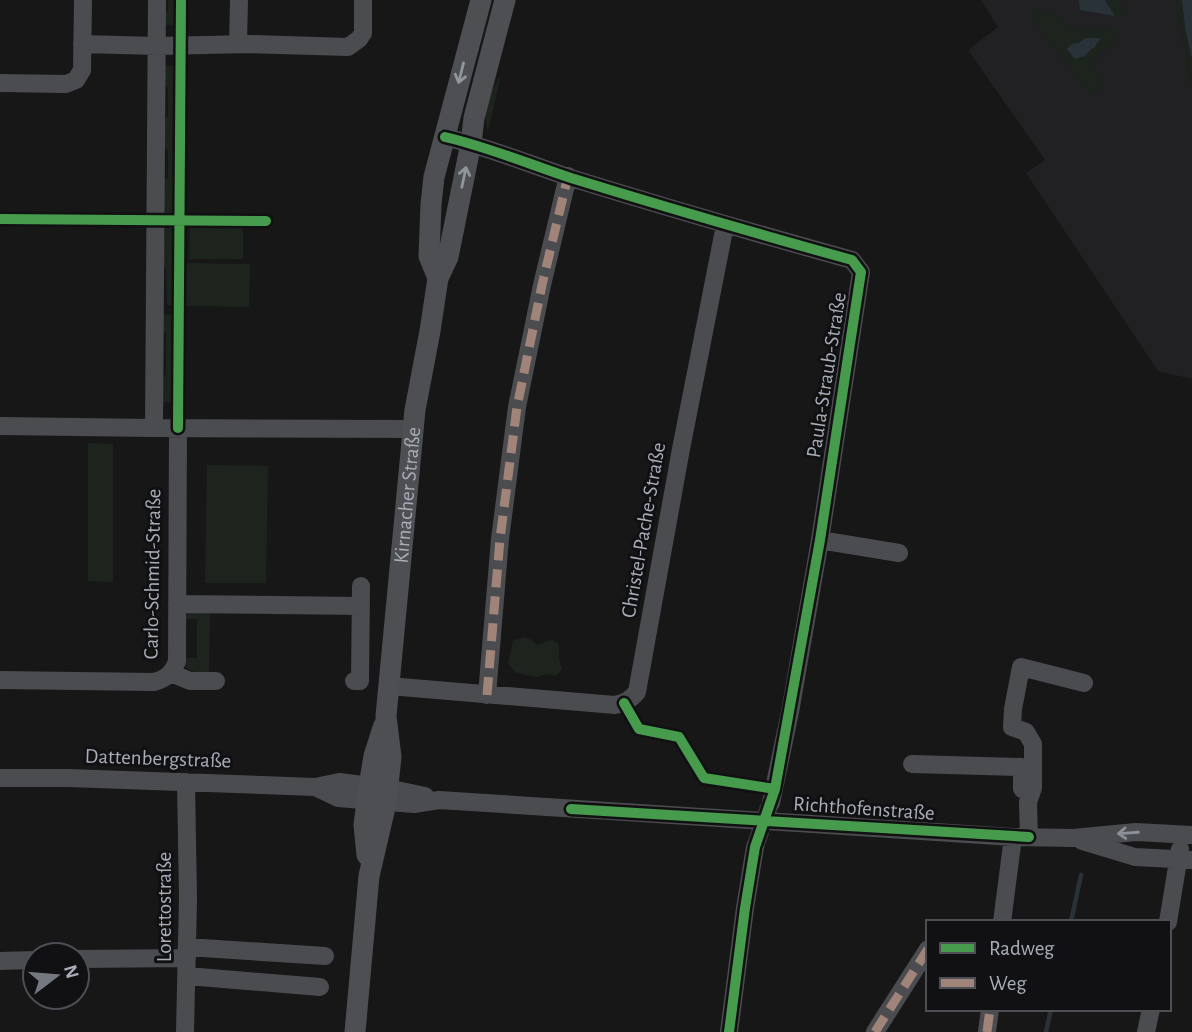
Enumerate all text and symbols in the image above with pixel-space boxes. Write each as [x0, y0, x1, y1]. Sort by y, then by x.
one-way arrow [454, 62, 467, 84]
one-way arrow [458, 166, 472, 189]
street label: Paula-Straub-Straße [803, 291, 850, 459]
street label: Kirnacher Straße [391, 426, 424, 564]
street label: Christel-Pache-Straße [618, 441, 669, 619]
street label: Carlo-Schmid-Straße [141, 488, 164, 660]
street label: Dattenbergstraße [84, 745, 232, 772]
street label: Richthofenstraße [792, 793, 935, 824]
one-way arrow [1117, 827, 1140, 840]
street label: Lorettostraße [154, 852, 175, 962]
legend [926, 920, 1171, 1011]
text: Radweg [989, 938, 1055, 959]
north arrow [21, 941, 91, 1011]
text: N [60, 963, 82, 981]
text: Weg [989, 973, 1027, 994]

